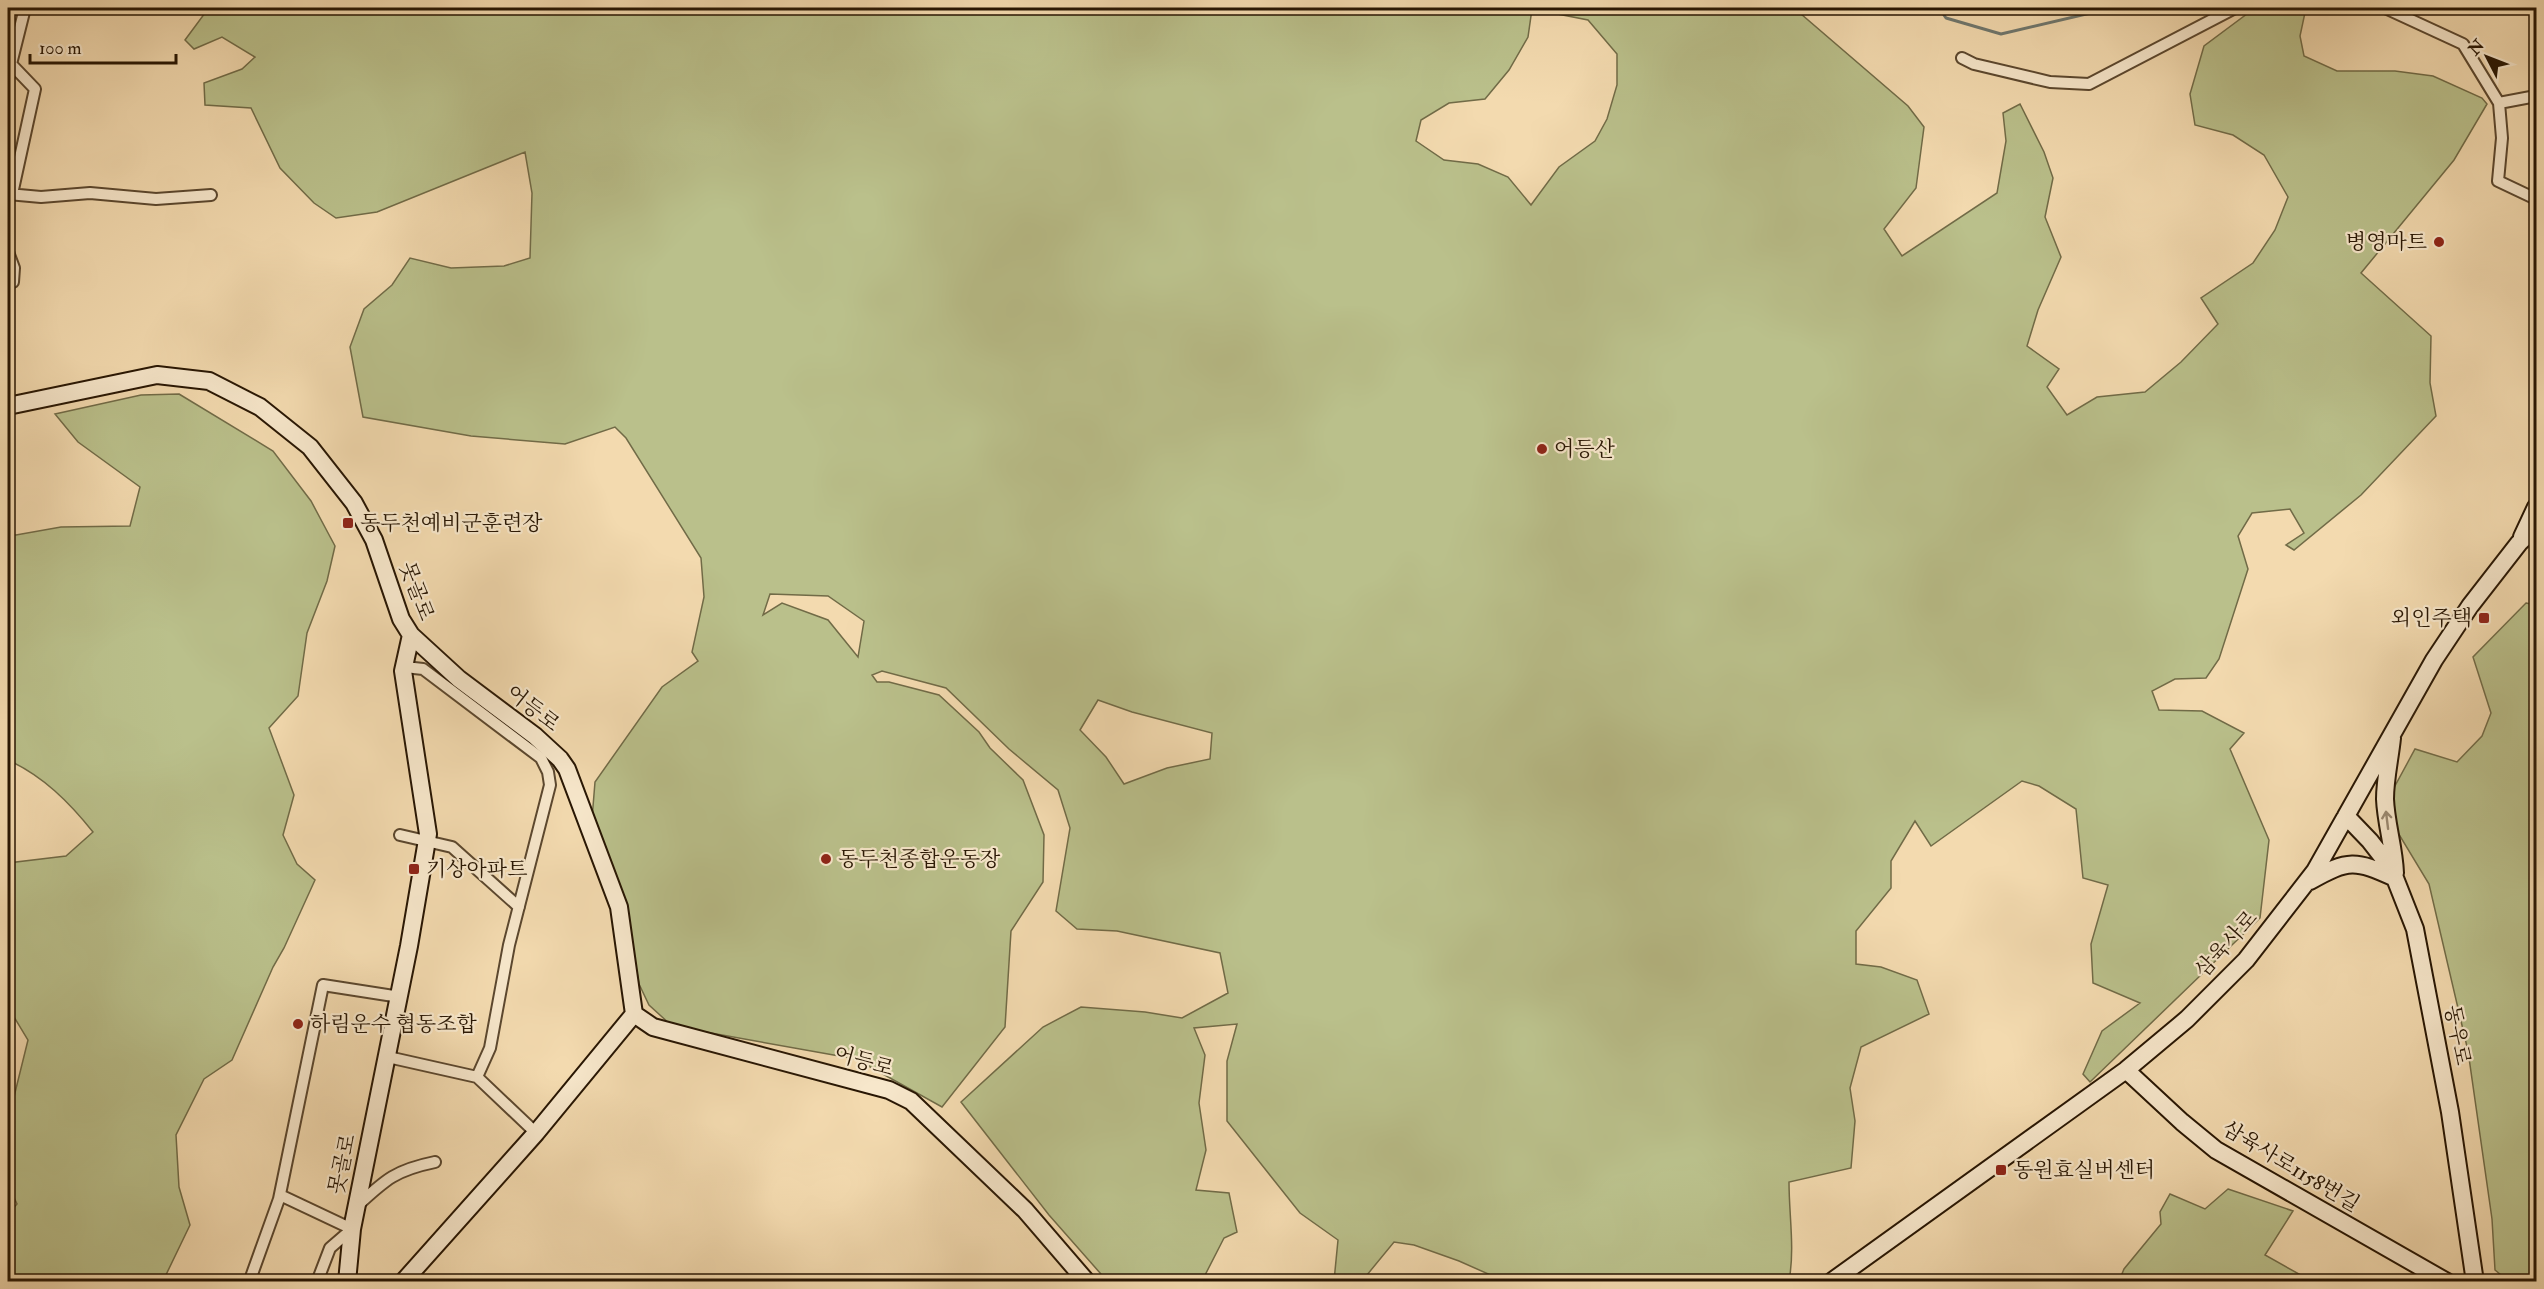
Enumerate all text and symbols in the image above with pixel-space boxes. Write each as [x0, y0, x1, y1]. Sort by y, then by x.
scale bar [30, 27, 176, 65]
north arrow [2457, 27, 2517, 87]
text: N [2464, 35, 2489, 60]
text: 100 m [39, 37, 82, 60]
place label: 병영마트 [2346, 229, 2427, 256]
marker: 병영마트 [2432, 235, 2446, 249]
place label: 어등산 [1554, 436, 1616, 463]
marker: 어등산 [1535, 442, 1549, 456]
place label: 동두천예비군훈련장 [360, 510, 543, 537]
marker: 동두천예비군훈련장 [341, 516, 355, 530]
street label: 못골로 [393, 558, 440, 624]
place label: 외인주택 [2391, 605, 2472, 632]
marker: 외인주택 [2477, 611, 2491, 625]
street label: 어등로 [500, 679, 565, 738]
one-way arrow [2382, 811, 2393, 831]
place label: 동두천종합운동장 [838, 846, 1001, 873]
marker: 동두천종합운동장 [819, 852, 833, 866]
place label: 기상아파트 [426, 856, 527, 883]
marker: 기상아파트 [407, 862, 421, 876]
street label: 삼육사로 [2189, 905, 2264, 984]
street label: 동우로 [2438, 1003, 2477, 1068]
place label: 하림운수 협동조합 [310, 1011, 477, 1038]
marker: 하림운수 협동조합 [291, 1017, 305, 1031]
street label: 어등로 [831, 1040, 897, 1083]
street label: 삼육사로1158번길 [2217, 1115, 2364, 1218]
street label: 못골로 [323, 1132, 362, 1197]
place label: 동원효실버센터 [2013, 1157, 2155, 1184]
marker: 동원효실버센터 [1994, 1163, 2008, 1177]

